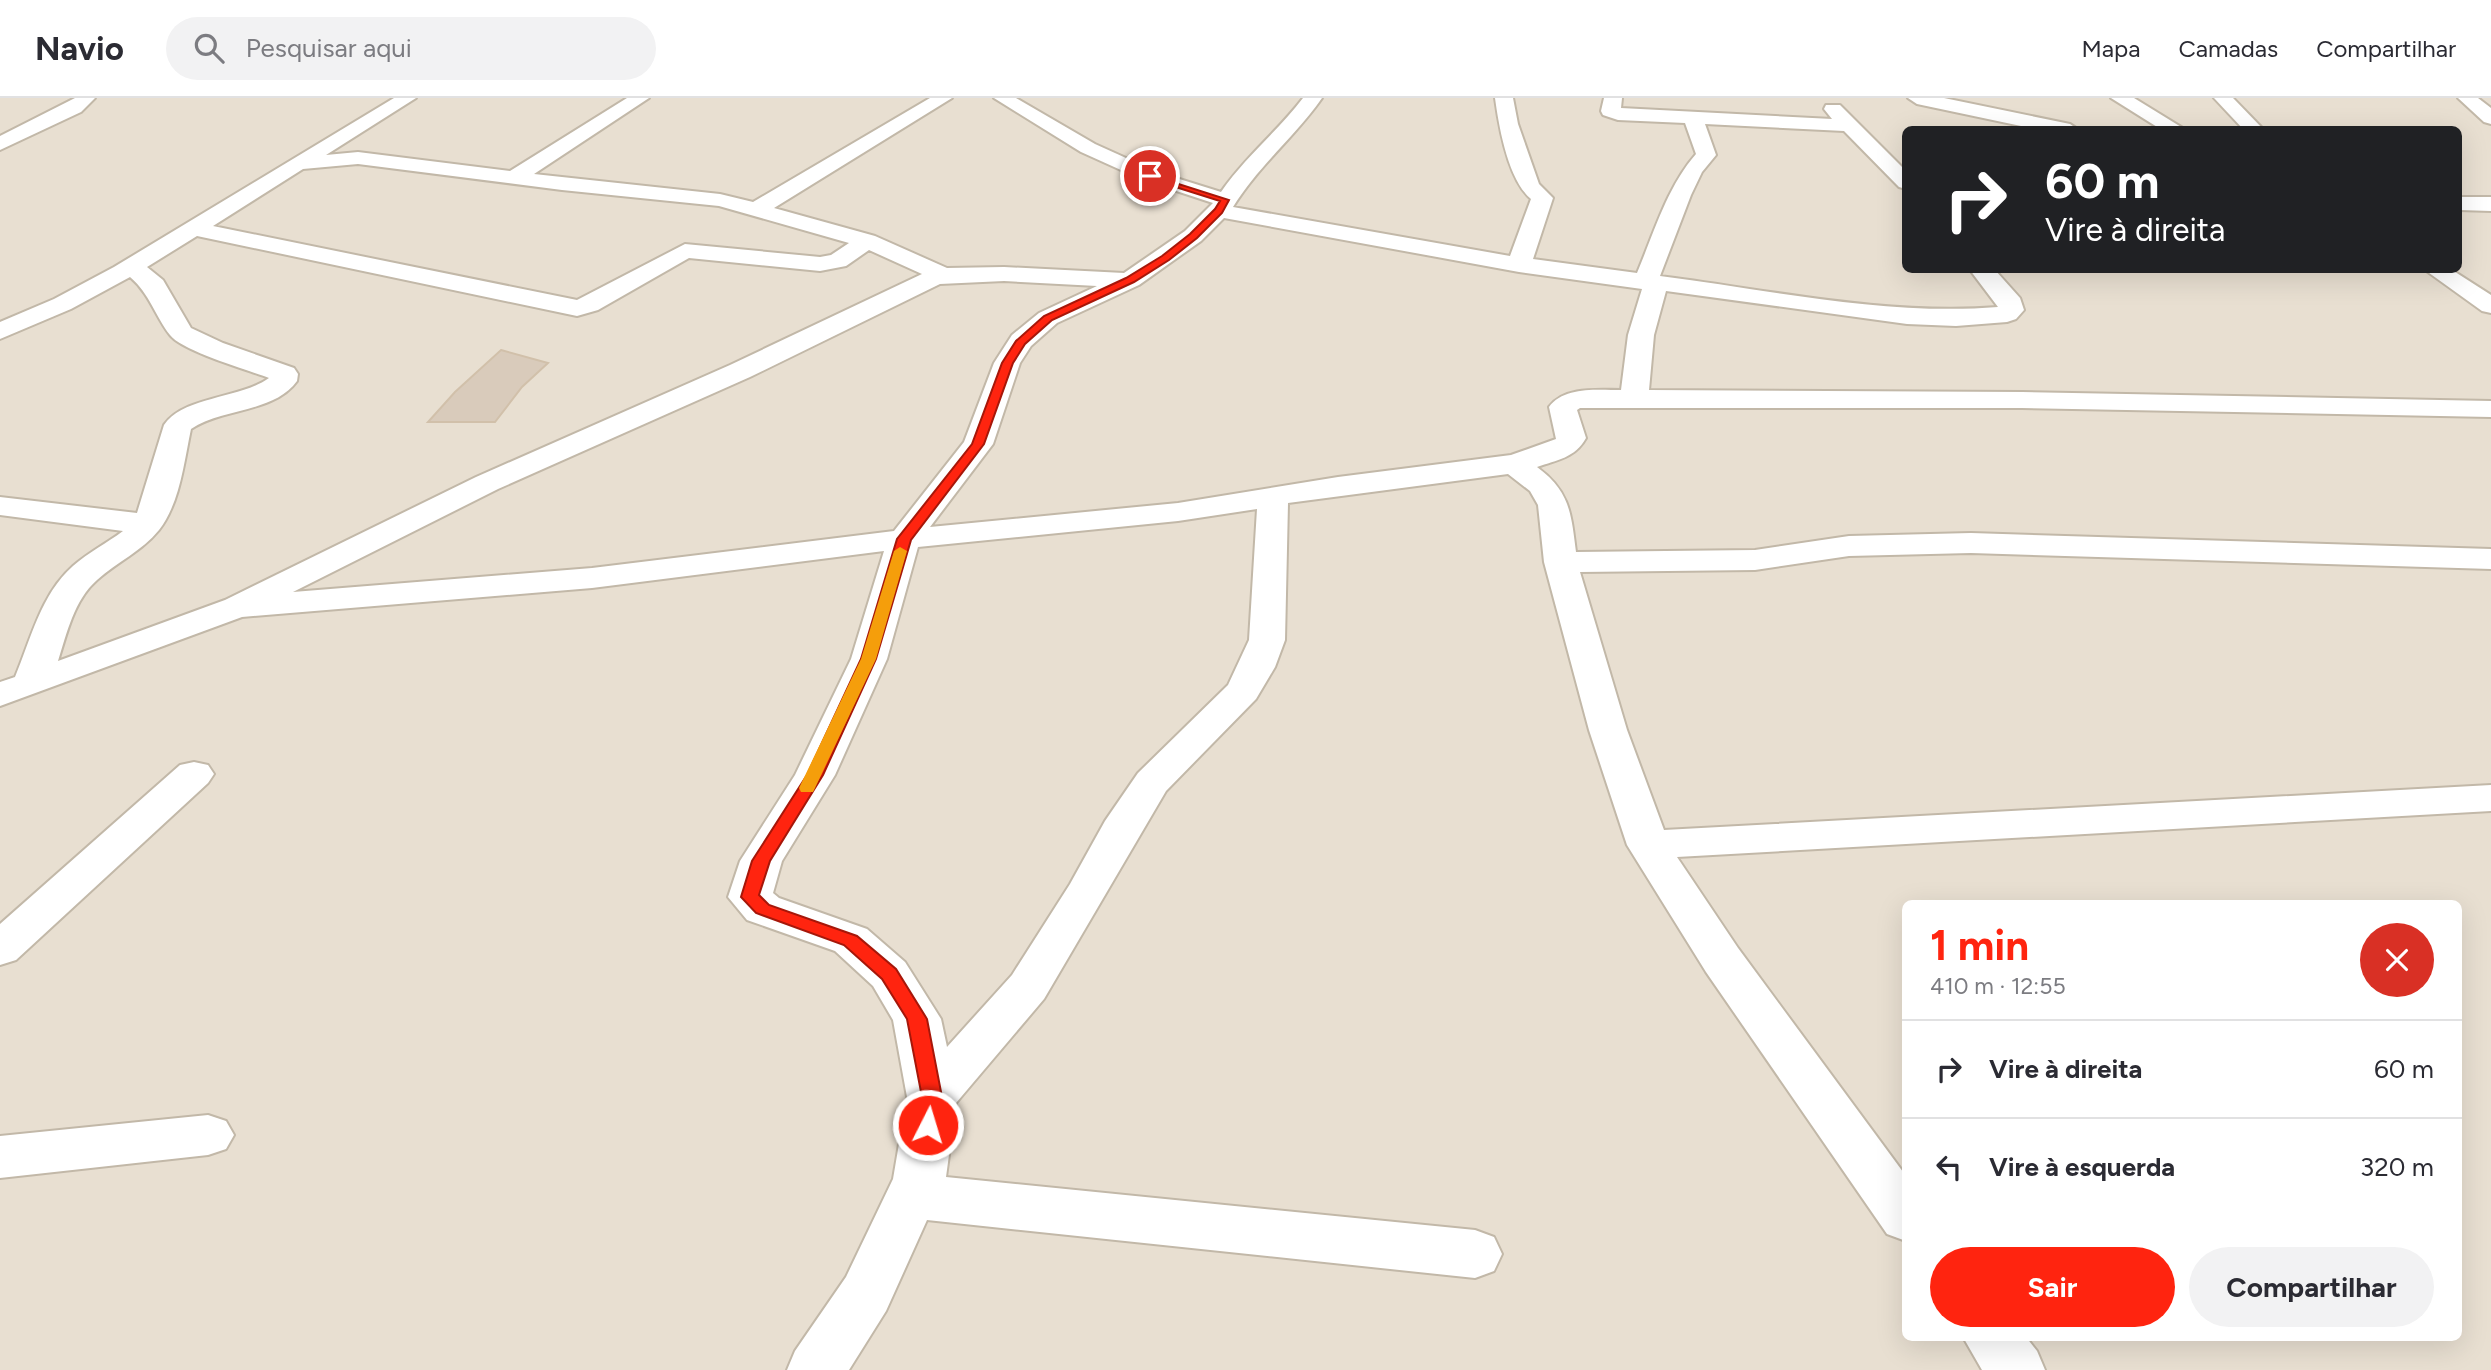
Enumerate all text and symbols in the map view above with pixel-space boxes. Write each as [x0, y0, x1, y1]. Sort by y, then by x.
search box [166, 17, 656, 80]
text: Navio [35, 29, 124, 68]
icon: search [190, 29, 228, 67]
text: Pesquisar aqui [246, 32, 412, 64]
text: Mapa [2081, 34, 2140, 63]
text: Camadas [2178, 34, 2278, 63]
text: Compartilhar [2316, 34, 2456, 63]
pin [1120, 146, 1180, 206]
text: 60 m [2045, 151, 2160, 210]
icon: right [1930, 154, 2021, 245]
icon: arrive [1131, 157, 1169, 195]
text: Vire à direita [2045, 211, 2225, 249]
text: 1 min [1930, 920, 2029, 971]
button: close [2360, 923, 2434, 997]
text: 410 m · 12:55 [1930, 972, 2066, 1000]
icon: right [1930, 1050, 1968, 1088]
text: Vire à direita [1989, 1053, 2142, 1085]
text: 60 m [2374, 1053, 2434, 1085]
position arrow [891, 1088, 965, 1162]
icon: left [1930, 1148, 1968, 1186]
text: Vire à esquerda [1989, 1151, 2175, 1183]
text: 320 m [2360, 1151, 2434, 1183]
button: Sair [1930, 1247, 2175, 1327]
button: Compartilhar [2189, 1247, 2434, 1327]

